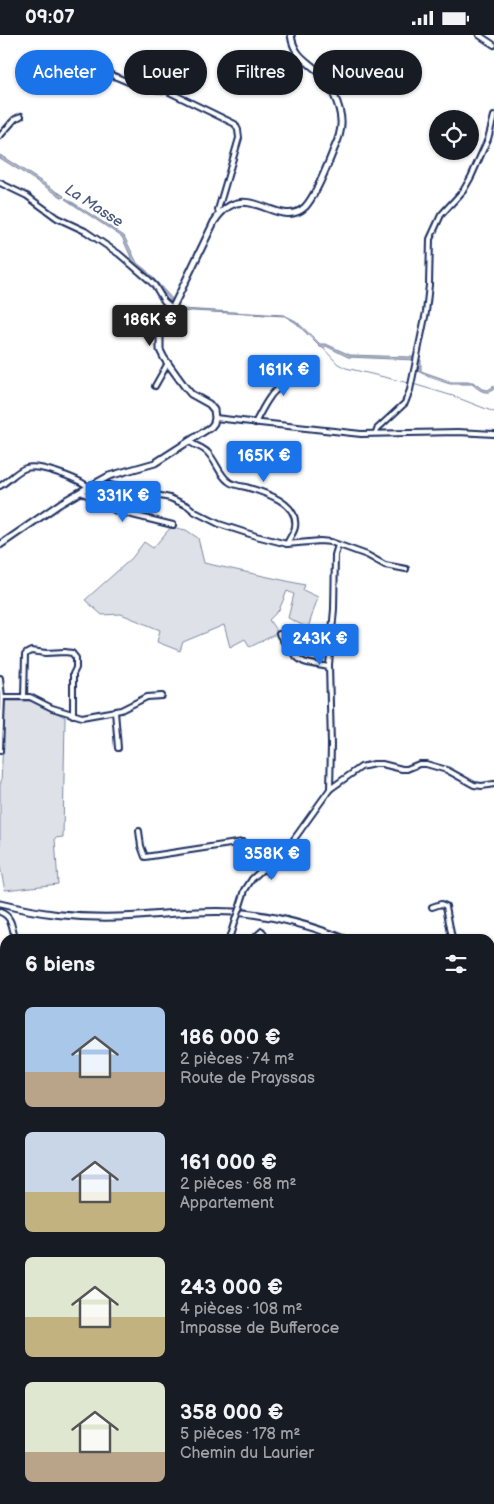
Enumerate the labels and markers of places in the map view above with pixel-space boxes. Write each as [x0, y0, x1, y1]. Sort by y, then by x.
pin: 186K € [109, 305, 191, 347]
pin: 161K € [243, 355, 325, 397]
pin: 165K € [223, 441, 305, 483]
pin: 331K € [82, 481, 164, 523]
pin: 243K € [279, 623, 361, 666]
pin: 358K € [231, 839, 313, 881]

